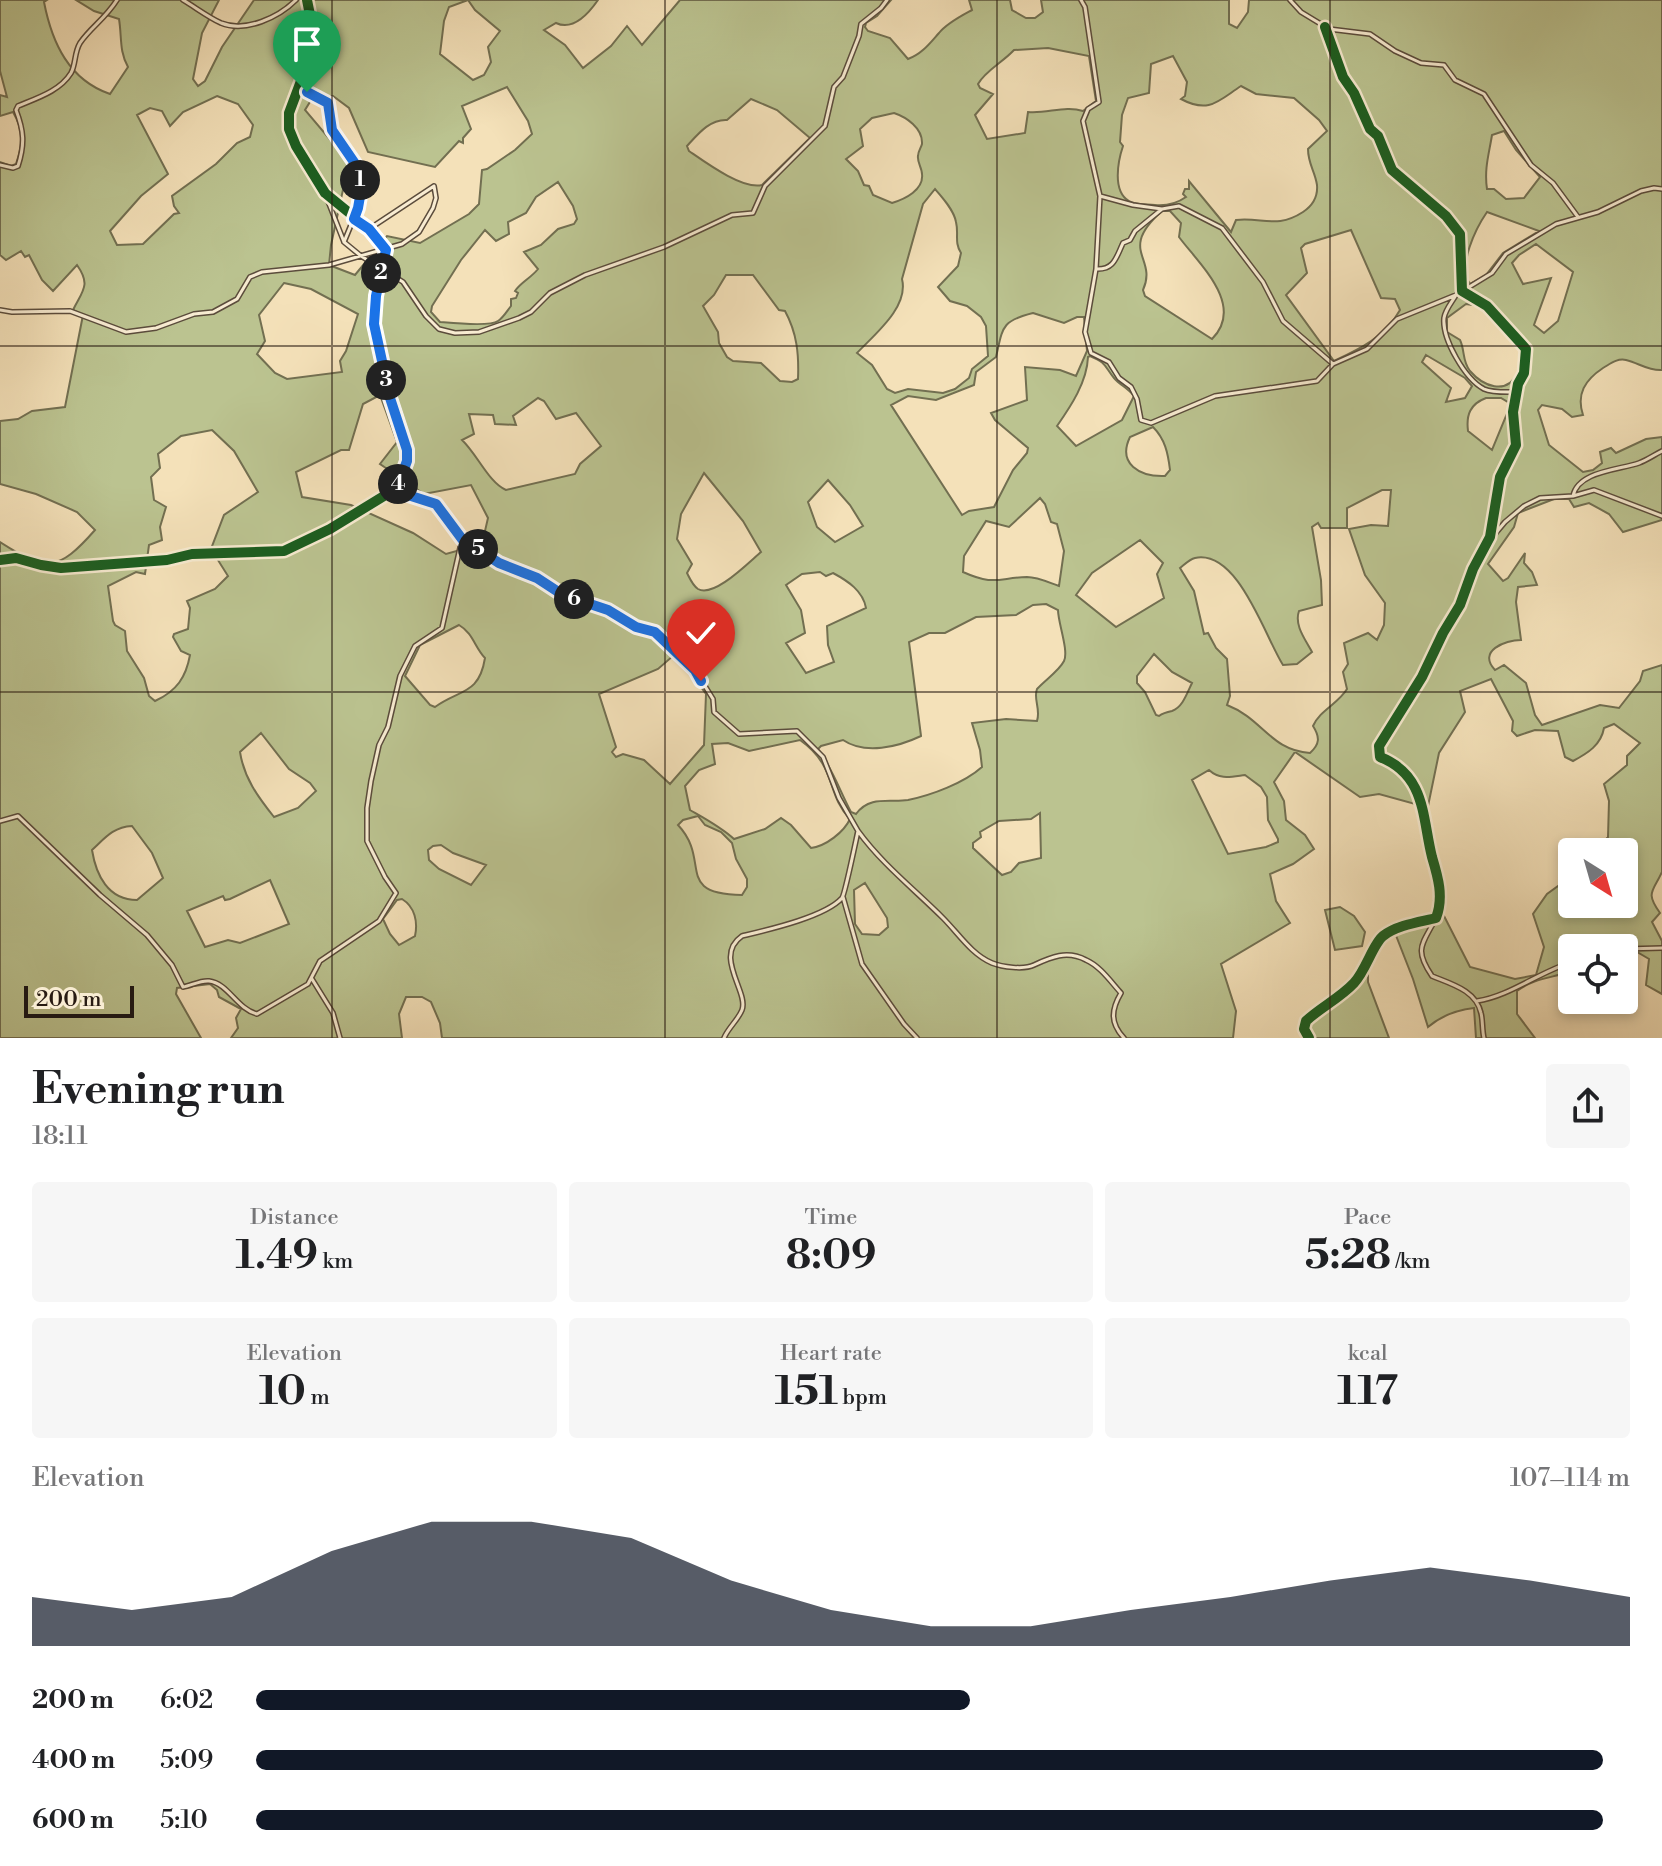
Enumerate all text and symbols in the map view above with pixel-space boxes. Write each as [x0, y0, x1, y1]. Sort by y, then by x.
pin [273, 10, 341, 92]
icon: arrive [285, 22, 329, 66]
pin: 1 [340, 160, 380, 200]
text: 1 [355, 166, 365, 193]
pin: 2 [361, 253, 401, 293]
text: 2 [374, 259, 388, 286]
pin: 3 [366, 360, 406, 400]
text: 3 [379, 366, 393, 393]
pin: 4 [378, 464, 418, 504]
text: 4 [391, 470, 405, 497]
pin: 5 [458, 529, 498, 569]
text: 5 [471, 535, 485, 562]
pin: 6 [554, 579, 594, 619]
text: 6 [567, 585, 581, 612]
pin [667, 599, 735, 681]
icon: check [679, 611, 723, 655]
north arrow [1558, 838, 1638, 918]
map controls [1558, 838, 1638, 1014]
button: locate [1558, 934, 1638, 1014]
scale bar [24, 982, 134, 1018]
text: 200 m [36, 986, 102, 1013]
text: Evening run [32, 1062, 285, 1117]
button: share [1546, 1064, 1630, 1148]
text: 18:11 [32, 1120, 88, 1152]
text: Distance [250, 1204, 339, 1231]
text: Time [805, 1204, 857, 1231]
text: Pace [1344, 1204, 1391, 1231]
text: 1.49 [235, 1231, 318, 1281]
text: 8:09 [786, 1231, 876, 1281]
text: 5:28 [1305, 1231, 1391, 1281]
text: km [318, 1248, 353, 1275]
text: /km [1391, 1248, 1431, 1275]
text: Elevation [247, 1340, 342, 1367]
text: Heart rate [780, 1340, 882, 1367]
text: kcal [1348, 1340, 1388, 1367]
text: 10 [259, 1367, 306, 1417]
text: 151 [775, 1367, 838, 1417]
text: 117 [1337, 1367, 1398, 1417]
text: m [306, 1384, 330, 1411]
text: bpm [838, 1384, 887, 1411]
text: Elevation [32, 1462, 145, 1494]
text: 107–114 m [1510, 1462, 1630, 1494]
text: 200 m [32, 1684, 114, 1716]
text: 6:02 [160, 1684, 213, 1716]
text: 400 m [32, 1744, 115, 1776]
text: 5:09 [160, 1744, 213, 1776]
text: 600 m [32, 1804, 114, 1836]
text: 5:10 [160, 1804, 208, 1836]

